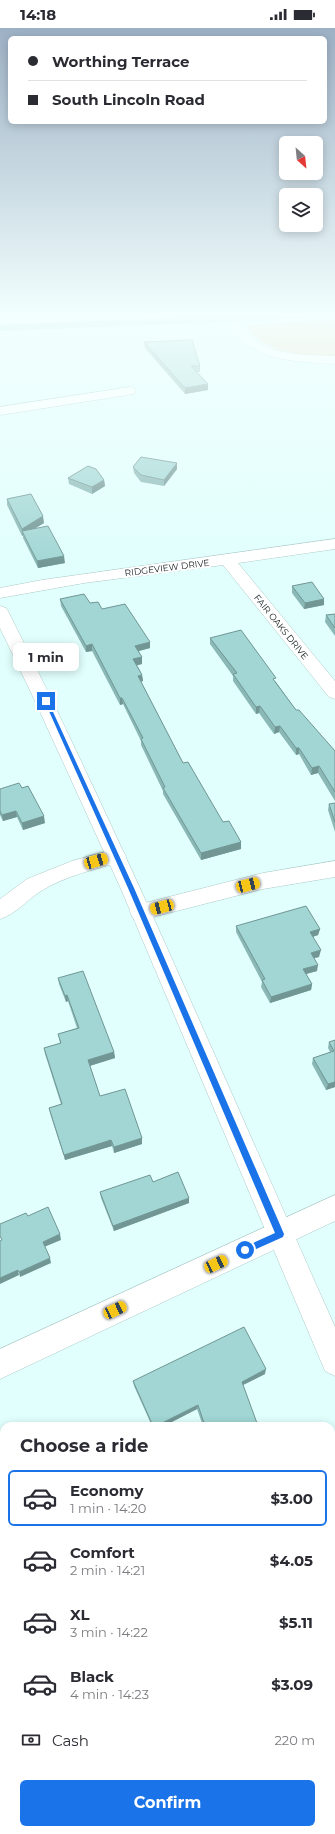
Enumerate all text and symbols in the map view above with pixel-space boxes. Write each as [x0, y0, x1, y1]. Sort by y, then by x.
text: 14:18 [20, 5, 56, 24]
text: Worthing Terrace [52, 52, 189, 71]
text: South Lincoln Road [52, 90, 205, 109]
north arrow [279, 136, 323, 180]
map controls [279, 136, 323, 232]
button: layers [279, 188, 323, 232]
street label: RIDGEVIEW DRIVE [124, 557, 210, 578]
street label: FAIR OAKS DRIVE [252, 592, 311, 661]
callout: 1 min [13, 643, 79, 671]
text: 1 min [28, 649, 64, 665]
route end [37, 692, 55, 710]
car [83, 852, 109, 870]
car [235, 876, 261, 894]
car [149, 898, 175, 916]
route start [236, 1241, 254, 1259]
car [203, 1253, 229, 1275]
car [102, 1299, 128, 1321]
text: Choose a ride [20, 1435, 148, 1457]
icon: car [22, 1480, 58, 1516]
text: Economy [70, 1481, 143, 1500]
text: $3.00 [271, 1489, 313, 1508]
text: 1 min · 14:20 [70, 1500, 146, 1516]
icon: car [22, 1542, 58, 1578]
text: Comfort [70, 1543, 135, 1562]
text: $4.05 [270, 1551, 313, 1570]
text: 2 min · 14:21 [70, 1562, 145, 1578]
icon: car [22, 1604, 58, 1640]
text: XL [70, 1605, 89, 1624]
text: $5.11 [279, 1613, 313, 1632]
text: 3 min · 14:22 [70, 1624, 148, 1640]
icon: car [22, 1666, 58, 1702]
text: Black [70, 1667, 114, 1686]
text: $3.09 [271, 1675, 313, 1694]
text: 4 min · 14:23 [70, 1686, 149, 1702]
icon: cash [20, 1729, 42, 1751]
text: Cash [52, 1731, 89, 1750]
text: 220 m [274, 1732, 315, 1748]
button: Confirm [20, 1780, 315, 1826]

